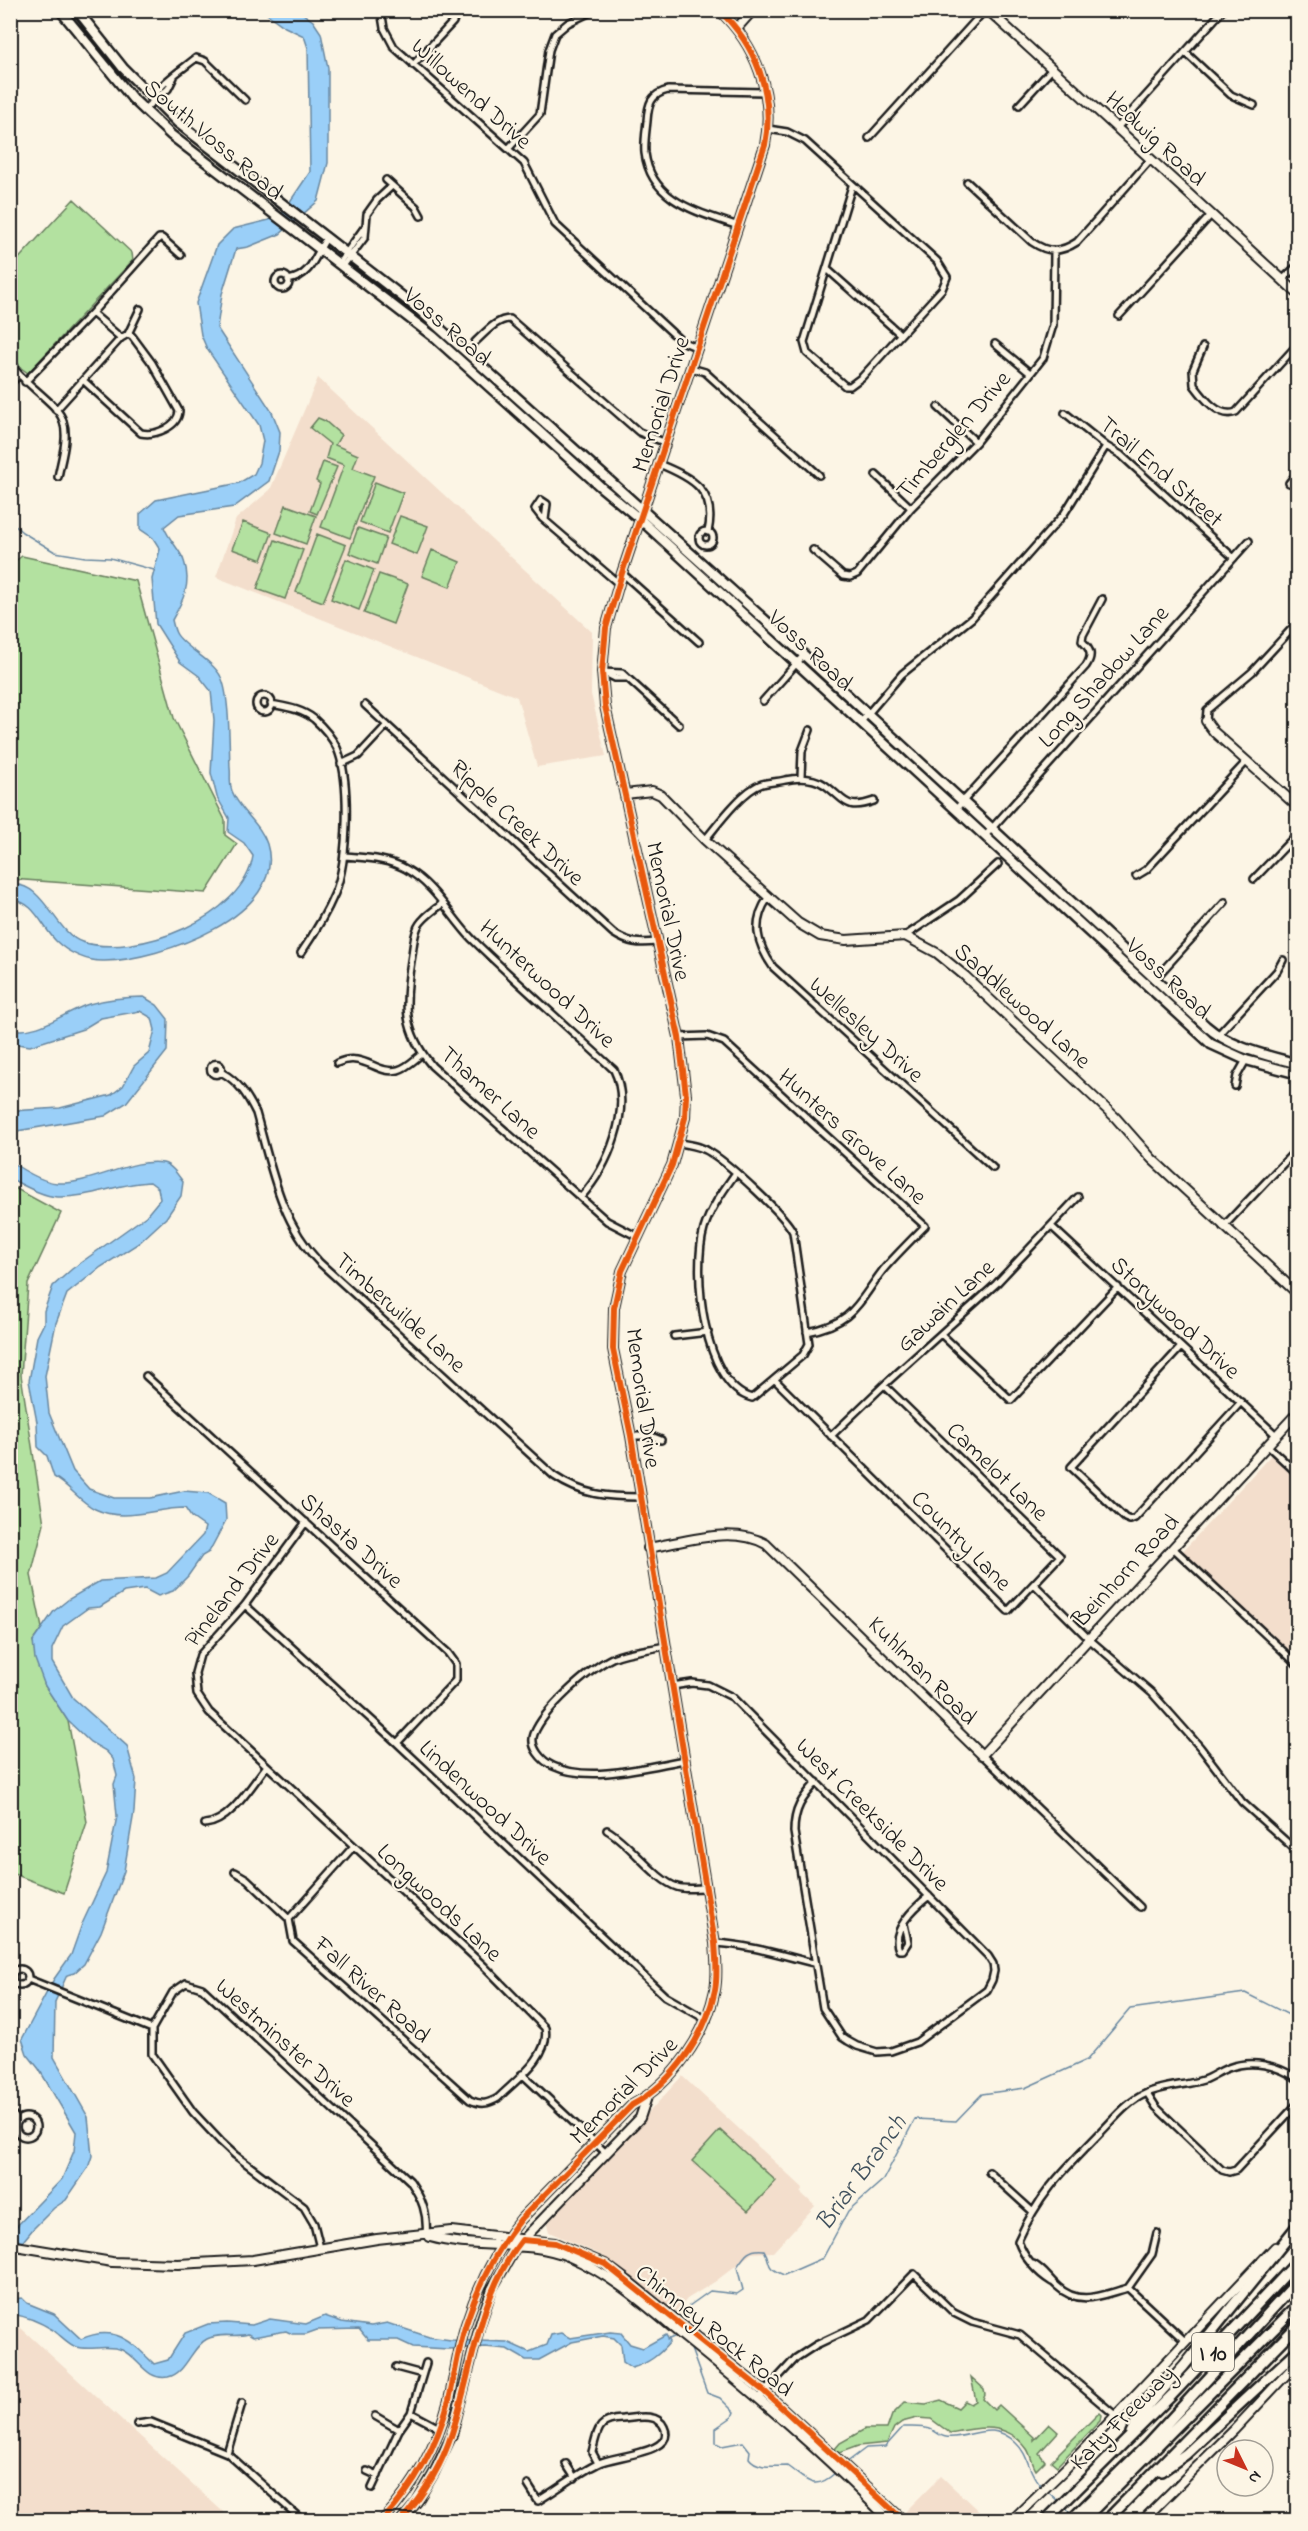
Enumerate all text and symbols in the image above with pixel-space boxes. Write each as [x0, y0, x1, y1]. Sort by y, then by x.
street label: Willowend Drive [402, 31, 539, 159]
street label: South Voss Road [135, 72, 290, 210]
street label: Hedwig Road [1096, 84, 1213, 196]
street label: Voss Road [394, 279, 498, 376]
street label: Memorial Drive [624, 332, 701, 477]
street label: Timberglen Drive [889, 364, 1021, 508]
street label: Trail End Street [1090, 409, 1230, 537]
street label: Long Shadow Lane [1031, 598, 1179, 757]
street label: Voss Road [758, 602, 861, 701]
street label: Ripple Creek Drive [441, 752, 591, 896]
street label: Memorial Drive [635, 839, 698, 984]
street label: Hunterwood Drive [470, 912, 623, 1058]
street label: Voss Road [1116, 930, 1219, 1029]
street label: Saddlewood Lane [945, 935, 1098, 1078]
street label: Wellesley Drive [799, 969, 931, 1093]
street label: Thamer Lane [431, 1039, 548, 1149]
street label: Hunters Grove Lane [769, 1061, 934, 1215]
street label: Timberwilde Lane [326, 1245, 473, 1383]
street label: Storywood Drive [1101, 1249, 1247, 1389]
street label: Gawain Lane [890, 1252, 1004, 1362]
street label: Memorial Drive [614, 1326, 669, 1471]
street label: Camelot Lane [937, 1415, 1056, 1531]
street label: Country Lane [901, 1483, 1019, 1601]
street label: Shasta Drive [291, 1486, 410, 1598]
street label: Beinhorn Road [1064, 1507, 1189, 1637]
street label: Pineland Drive [177, 1525, 289, 1656]
street label: Kuhlman Road [859, 1609, 984, 1735]
street label: West Creekside Drive [786, 1731, 956, 1901]
street label: Lindenwood Drive [410, 1733, 559, 1875]
street label: Longwoods Lane [368, 1836, 509, 1972]
street label: Fall River Road [304, 1928, 438, 2053]
street label: Westminster Drive [206, 1971, 363, 2117]
street label: Memorial Drive [562, 2029, 687, 2154]
water label: Briar Branch [807, 2107, 918, 2240]
street label: Chimney Rock Road [626, 2257, 800, 2408]
road number: I 10 [1192, 2333, 1234, 2371]
street label: Katy Freeway [1063, 2358, 1185, 2480]
north arrow [1215, 2438, 1275, 2498]
text: N [1242, 2465, 1267, 2489]

